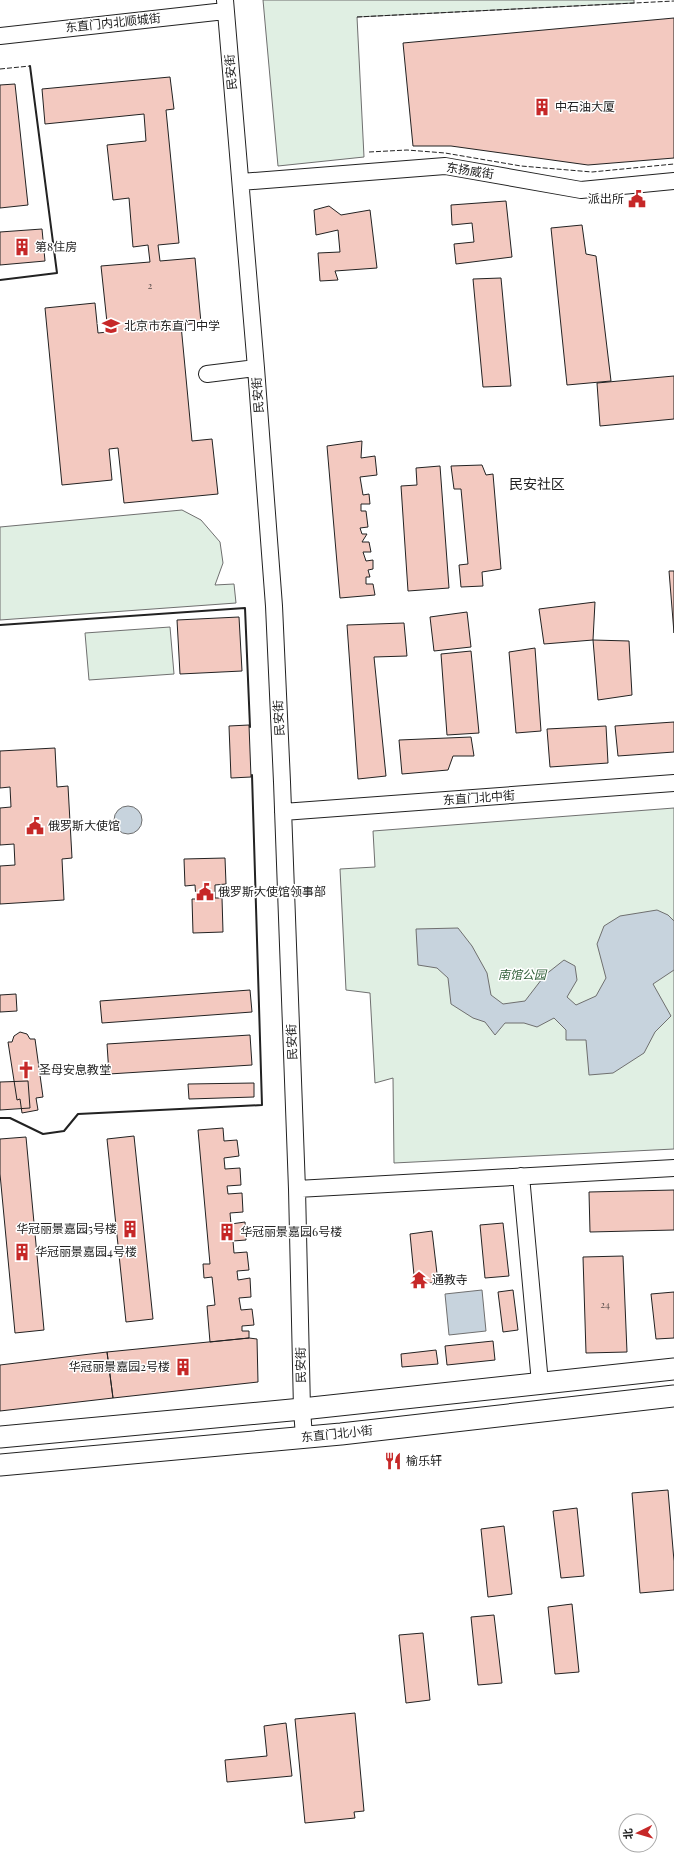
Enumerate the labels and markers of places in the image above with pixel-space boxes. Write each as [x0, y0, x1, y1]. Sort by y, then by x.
building icon: 中石油大厦 [532, 97, 552, 117]
place label: 中石油大厦 [555, 98, 615, 114]
public building icon: 派出所 [627, 189, 647, 209]
place label: 派出所 [588, 190, 624, 206]
building icon: 第8住房 [12, 237, 32, 257]
place label: 第8住房 [35, 238, 77, 254]
school or university icon: 北京市东直门中学 [101, 316, 121, 336]
place label: 北京市东直门中学 [124, 317, 220, 333]
public building icon: 俄罗斯大使馆 [25, 816, 45, 836]
place label: 俄罗斯大使馆 [48, 817, 120, 833]
public building icon: 俄罗斯大使馆领事部 [195, 882, 215, 902]
place label: 俄罗斯大使馆领事部 [218, 883, 326, 899]
church icon: 圣母安息教堂 [16, 1060, 36, 1080]
place label: 圣母安息教堂 [39, 1061, 111, 1077]
building icon: 华冠丽景嘉园5号楼 [120, 1219, 140, 1239]
place label: 华冠丽景嘉园5号楼 [16, 1220, 117, 1236]
building icon: 华冠丽景嘉园6号楼 [217, 1222, 237, 1242]
place label: 华冠丽景嘉园6号楼 [240, 1223, 342, 1239]
building icon: 华冠丽景嘉园4号楼 [12, 1242, 32, 1262]
place label: 华冠丽景嘉园4号楼 [35, 1243, 137, 1259]
temple icon: 通教寺 [409, 1270, 429, 1290]
place label: 通教寺 [432, 1271, 468, 1287]
building icon: 华冠丽景嘉园2号楼 [173, 1357, 193, 1377]
place label: 华冠丽景嘉园2号楼 [68, 1358, 170, 1374]
restaurant icon: 榆乐轩 [383, 1451, 403, 1471]
place label: 榆乐轩 [406, 1452, 442, 1468]

